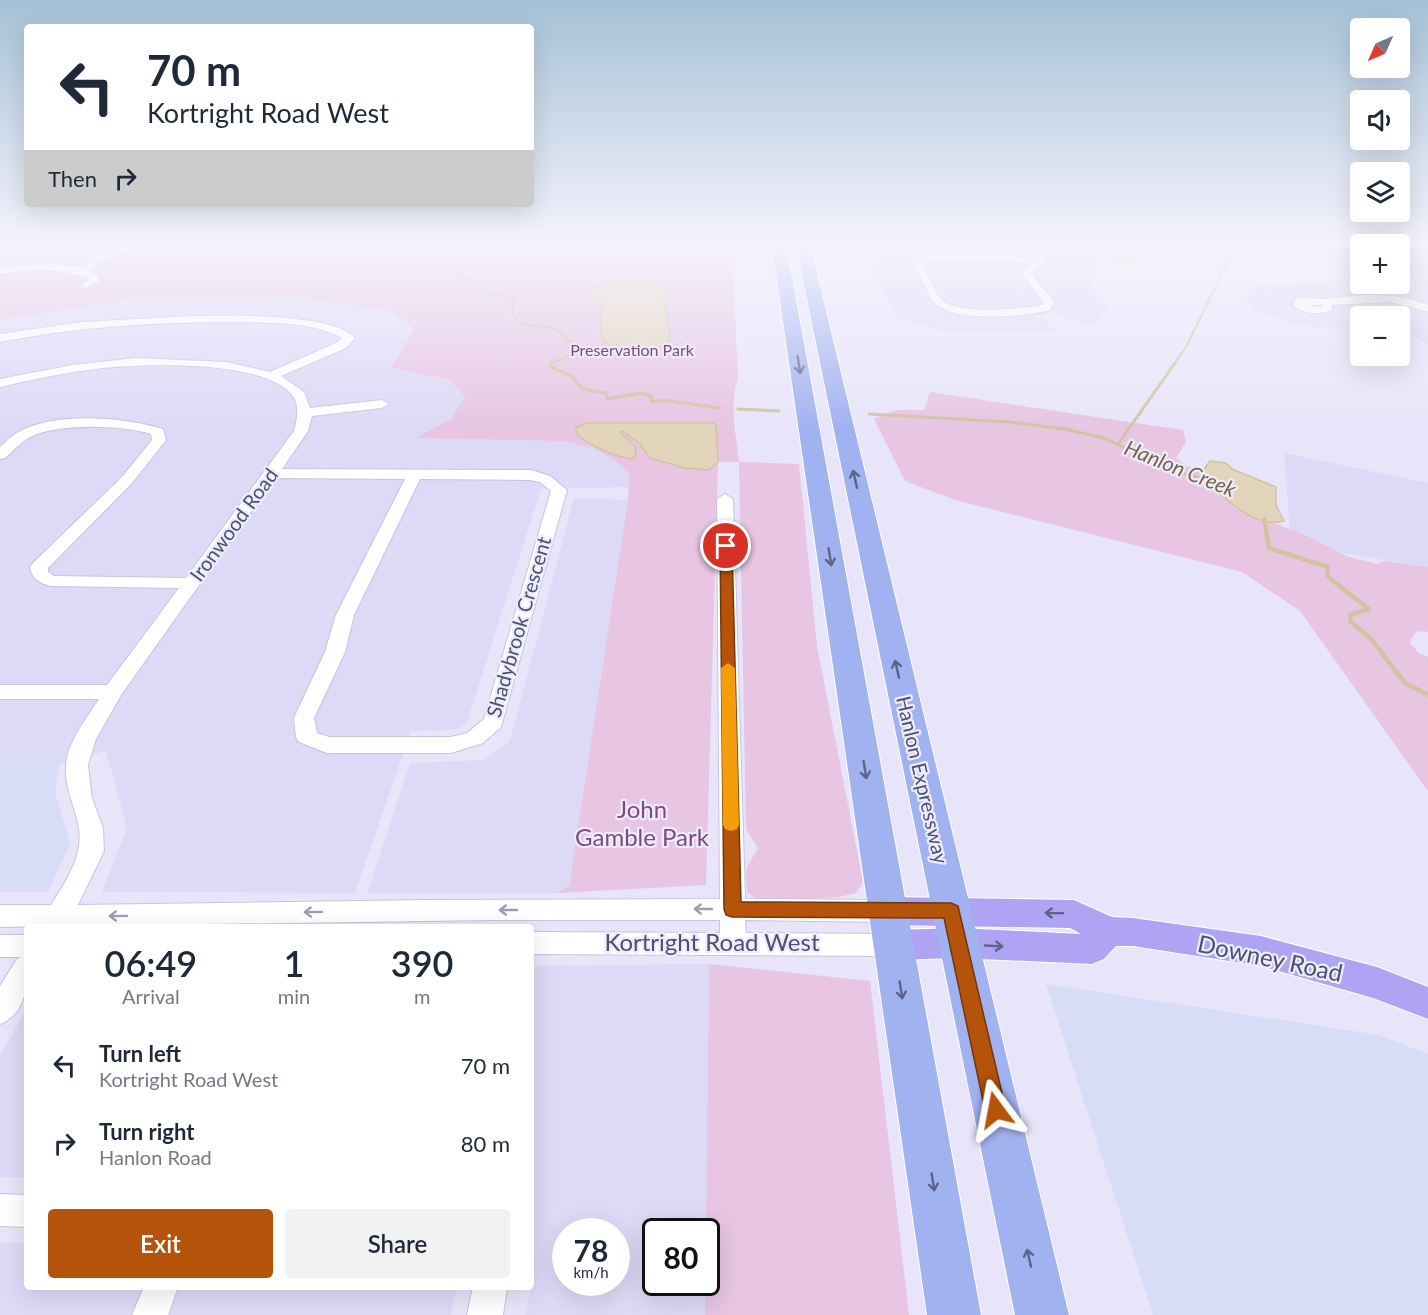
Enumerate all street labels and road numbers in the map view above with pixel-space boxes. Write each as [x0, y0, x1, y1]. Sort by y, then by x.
street label: Ironwood Road [184, 463, 282, 586]
street label: Shadybrook Crescent [481, 534, 555, 720]
street label: Hanlon Expressway [892, 694, 954, 867]
street label: Kortright Road West [604, 927, 820, 956]
street label: Downey Road [1195, 928, 1345, 987]

